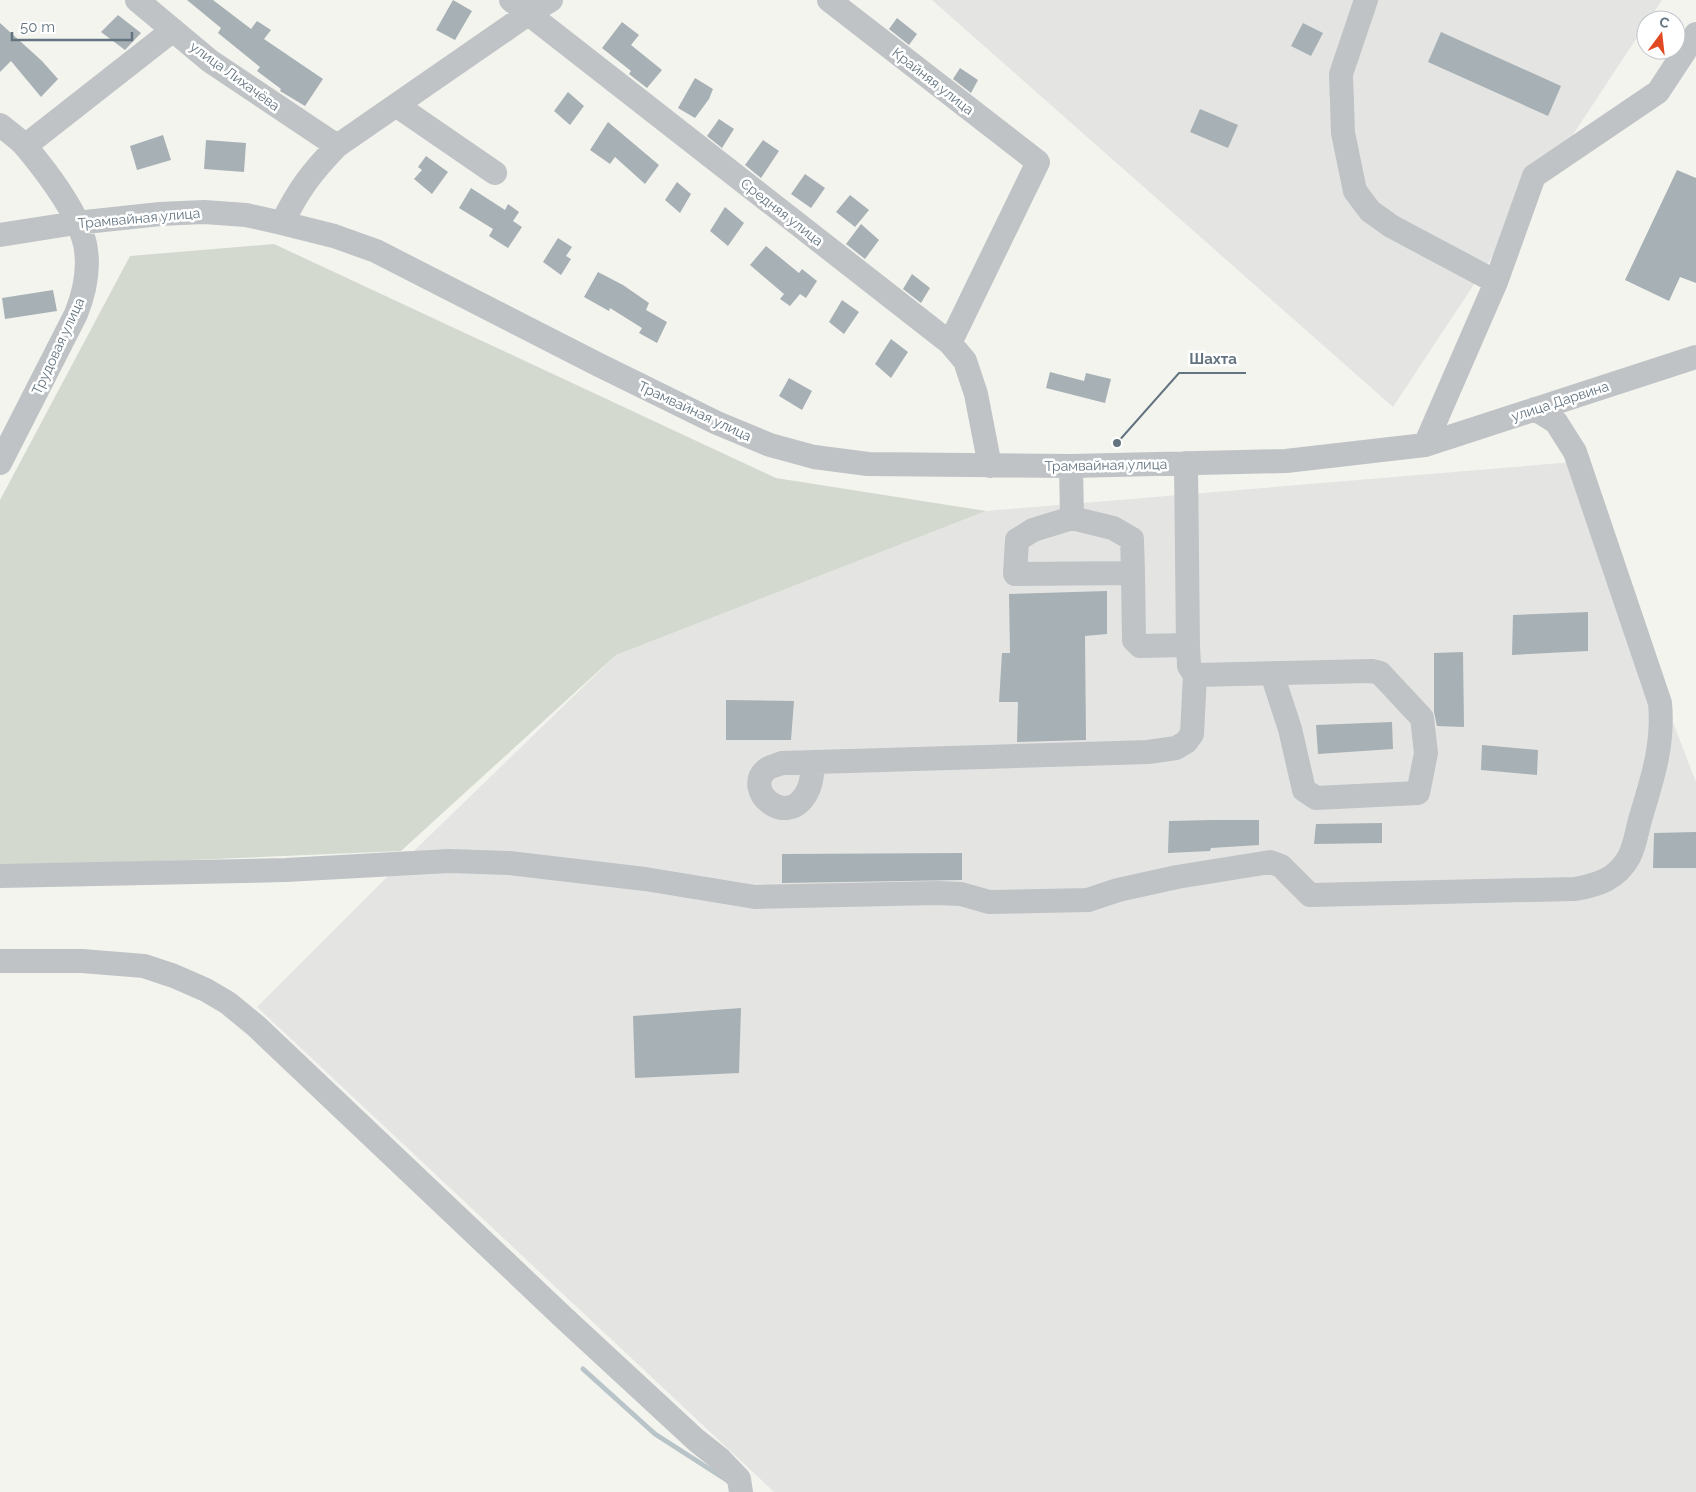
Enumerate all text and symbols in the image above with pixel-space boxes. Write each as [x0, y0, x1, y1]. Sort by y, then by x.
scale bar [12, 10, 132, 42]
north arrow [1636, 10, 1686, 60]
text: С [1658, 13, 1671, 32]
text: 50 m [20, 18, 55, 36]
street label: улица Лихачёва [187, 38, 283, 114]
street label: Крайняя улица [889, 44, 977, 118]
street label: Средняя улица [738, 175, 826, 249]
street label: Трамвайная улица [77, 205, 201, 231]
street label: Трудовая улица [29, 295, 87, 397]
callout: Шахта [1179, 343, 1246, 373]
text: Шахта [1189, 350, 1237, 368]
street label: Трамвайная улица [636, 378, 754, 444]
street label: улица Дарвина [1509, 378, 1611, 424]
street label: Трамвайная улица [1045, 456, 1167, 474]

